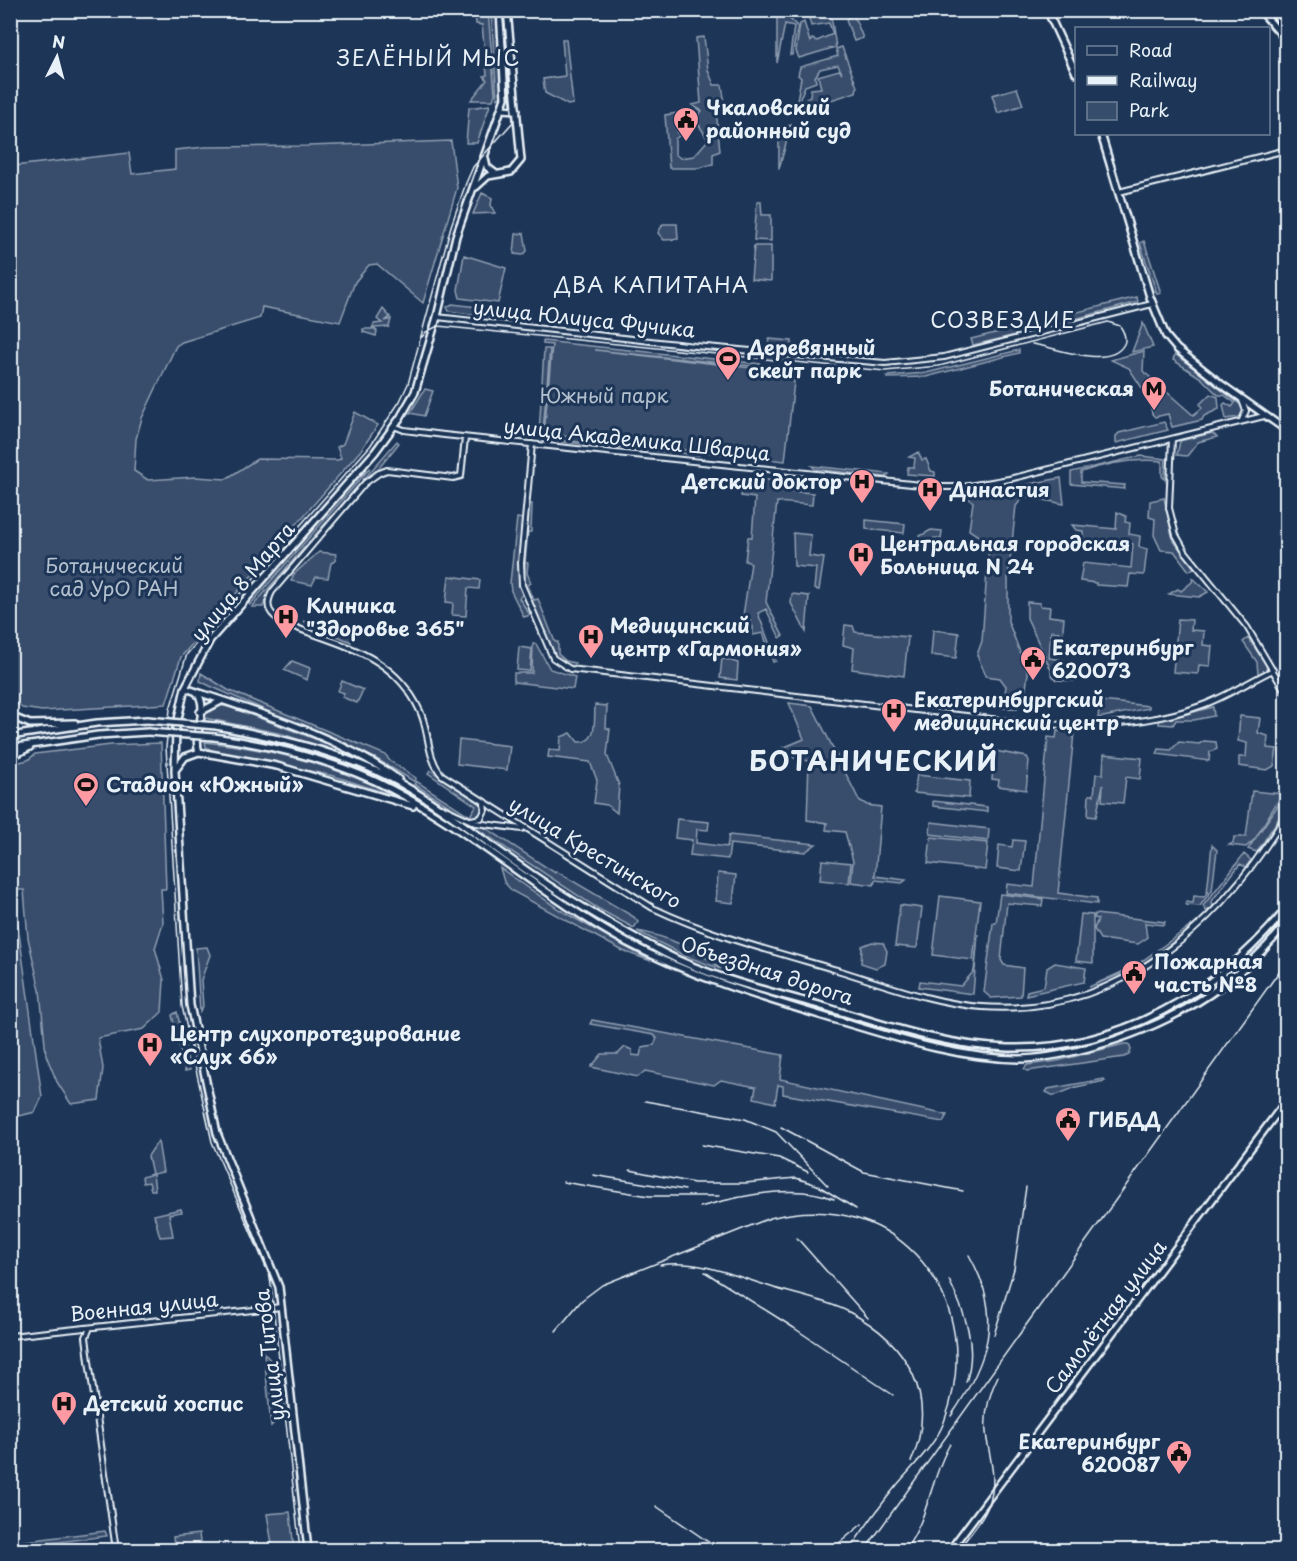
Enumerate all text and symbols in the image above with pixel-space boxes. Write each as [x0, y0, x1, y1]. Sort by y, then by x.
north arrow [27, 27, 87, 87]
legend [1075, 27, 1270, 135]
text: N [51, 28, 66, 54]
text: Road [1129, 36, 1173, 63]
district label: ЗЕЛЁНЫЙ МЫС [337, 41, 521, 73]
text: Railway [1129, 66, 1197, 93]
place label: Чкаловский районный суд [706, 92, 851, 145]
text: Park [1129, 96, 1169, 123]
public building icon: Чкаловский районный суд [671, 105, 701, 143]
district label: ДВА КАПИТАНА [553, 268, 750, 300]
street label: улица Юлиуса Фучика [472, 291, 697, 345]
district label: СОЗВЕЗДИЕ [930, 303, 1076, 335]
place label: Деревянный скейт парк [747, 332, 876, 385]
sports icon: Деревянный скейт парк [713, 344, 743, 382]
place label: Ботаническая [989, 373, 1134, 403]
metro station icon: Ботаническая [1139, 374, 1169, 412]
park label: Южный парк [540, 380, 668, 410]
street label: улица Академика Шварца [502, 410, 773, 468]
place label: Детский доктор [681, 466, 842, 496]
hospital icon: Детский доктор [847, 467, 877, 505]
place label: Династия [949, 474, 1049, 504]
hospital icon: Династия [915, 475, 945, 513]
street label: улица 8 Марта [183, 514, 302, 648]
place label: Центральная городская Больница N 24 [880, 528, 1130, 581]
hospital icon: Центральная городская Больница N 24 [846, 540, 876, 578]
park label: Ботанический сад УрО РАН [45, 550, 183, 603]
place label: Клиника "Здоровье 365" [306, 590, 464, 643]
hospital icon: Клиника "Здоровье 365" [271, 602, 301, 640]
place label: Медицинский центр «Гармония» [610, 610, 802, 663]
hospital icon: Медицинский центр «Гармония» [576, 622, 606, 660]
place label: Екатеринбург 620073 [1052, 632, 1194, 685]
public building icon: Екатеринбург 620073 [1018, 644, 1048, 682]
place label: Екатеринбургский медицинский центр [914, 684, 1119, 737]
hospital icon: Екатеринбургский медицинский центр [879, 696, 909, 734]
district label: БОТАНИЧЕСКИЙ [749, 741, 999, 780]
place label: Стадион «Южный» [106, 769, 304, 799]
sports icon: Стадион «Южный» [71, 770, 101, 808]
street label: улица Крестинского [503, 789, 688, 916]
street label: Объездная дорога [677, 928, 858, 1012]
place label: Пожарная часть №8 [1154, 946, 1263, 999]
public building icon: Пожарная часть №8 [1119, 958, 1149, 996]
place label: Центр слухопротезирование «Слух 66» [170, 1018, 461, 1071]
hospital icon: Центр слухопротезирование «Слух 66» [135, 1030, 165, 1068]
place label: ГИБДД [1088, 1104, 1161, 1134]
public building icon: ГИБДД [1053, 1105, 1083, 1143]
street label: Самолётная улица [1037, 1233, 1173, 1400]
street label: Военная улица [68, 1283, 220, 1329]
street label: улица Титова [246, 1287, 292, 1423]
place label: Детский хоспис [83, 1388, 243, 1418]
hospital icon: Детский хоспис [49, 1389, 79, 1427]
place label: Екатеринбург 620087 [1019, 1426, 1161, 1479]
public building icon: Екатеринбург 620087 [1164, 1438, 1194, 1476]

